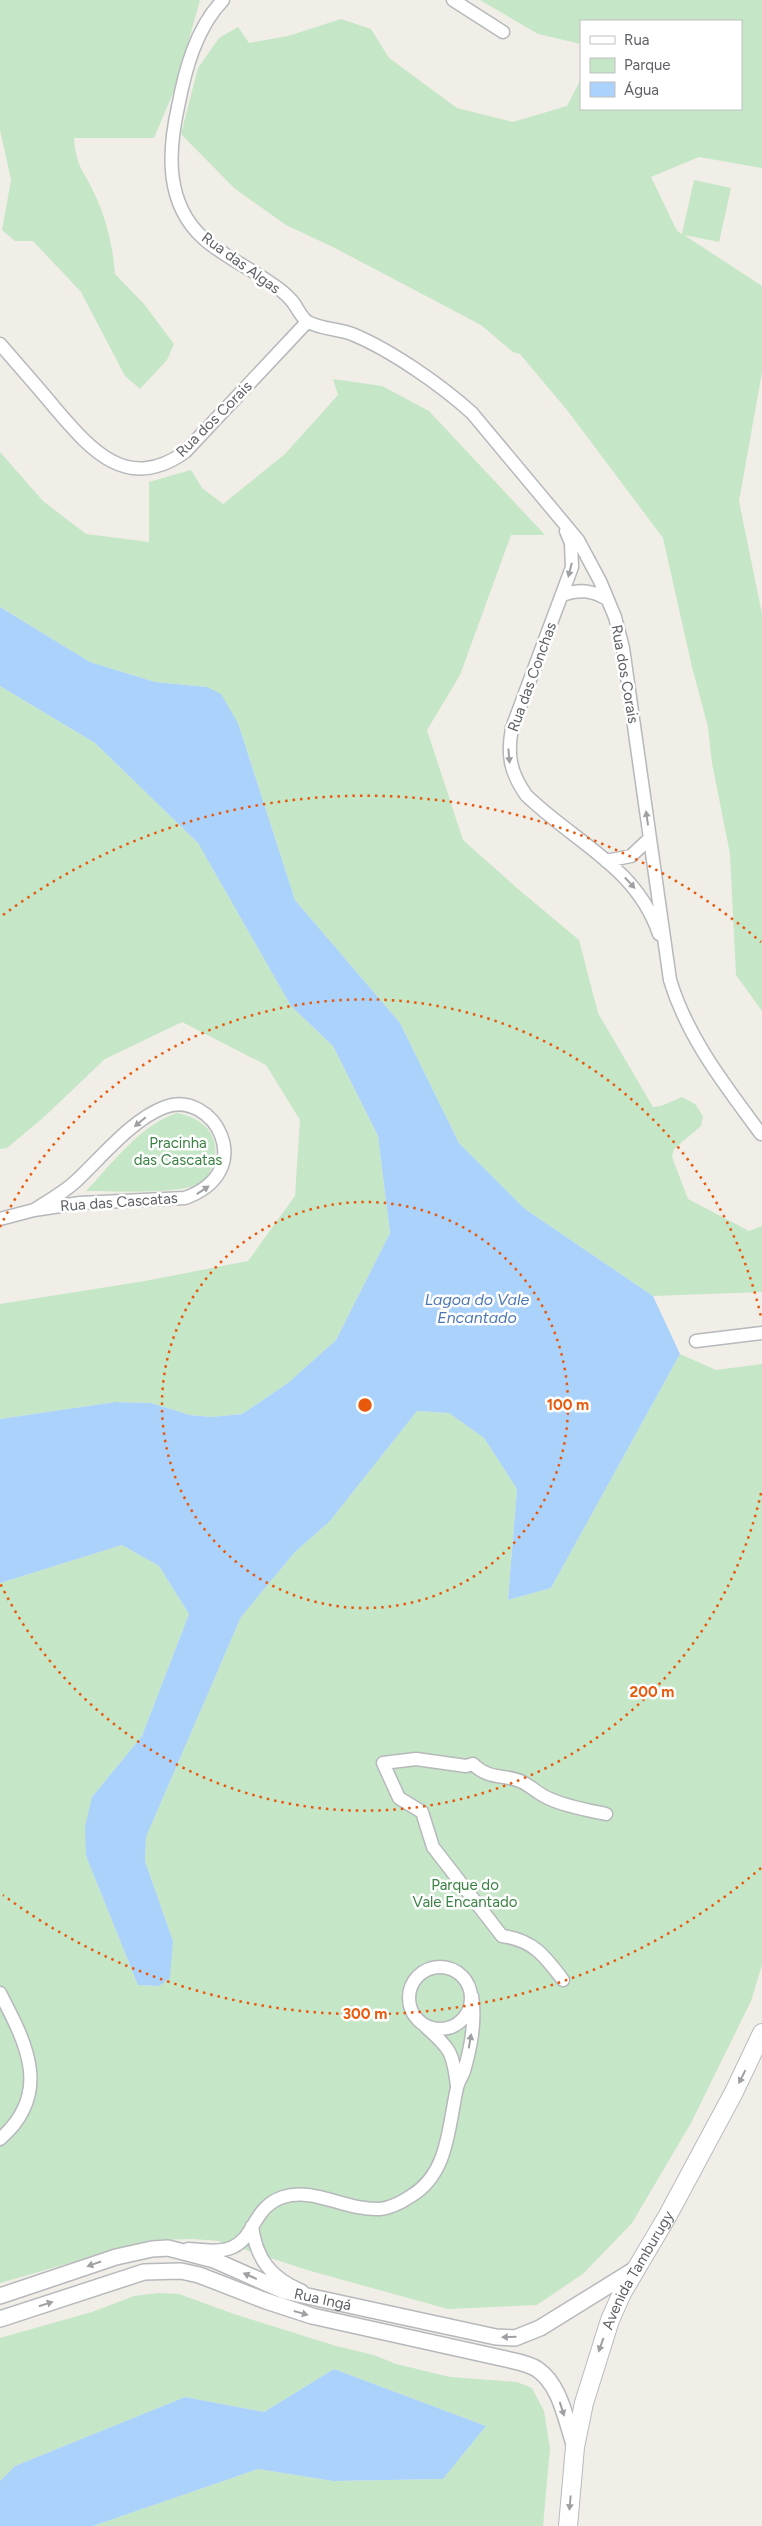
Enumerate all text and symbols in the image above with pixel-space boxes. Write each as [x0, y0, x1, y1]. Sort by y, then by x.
legend [580, 20, 742, 110]
text: Rua [624, 31, 649, 49]
text: Parque [624, 56, 671, 74]
text: Água [624, 81, 659, 99]
street label: Rua das Algas [198, 228, 284, 298]
street label: Rua dos Corais [172, 377, 256, 461]
one-way arrow [566, 562, 574, 577]
street label: Rua das Conchas [504, 620, 560, 734]
street label: Rua dos Corais [607, 623, 643, 725]
one-way arrow [505, 748, 513, 764]
one-way arrow [643, 810, 651, 826]
one-way arrow [625, 876, 636, 889]
one-way arrow [134, 1116, 146, 1128]
park label: Pracinha das Cascatas [134, 1134, 222, 1169]
one-way arrow [196, 1185, 209, 1194]
street label: Rua das Cascatas [60, 1189, 178, 1215]
water label: Lagoa do Vale Encantado [425, 1290, 530, 1327]
centre of rings [356, 1396, 374, 1414]
text: 100 m [547, 1396, 589, 1414]
text: 200 m [630, 1683, 674, 1701]
park label: Parque do Vale Encantado [413, 1876, 518, 1911]
text: 300 m [343, 2005, 387, 2023]
one-way arrow [466, 2033, 474, 2049]
one-way arrow [738, 2070, 746, 2084]
street label: Avenida Tamburugy [599, 2208, 677, 2332]
one-way arrow [87, 2261, 102, 2268]
one-way arrow [243, 2272, 257, 2280]
street label: Rua Ingá [292, 2284, 353, 2314]
one-way arrow [39, 2299, 54, 2307]
one-way arrow [294, 2310, 309, 2318]
one-way arrow [501, 2334, 517, 2342]
one-way arrow [597, 2337, 604, 2352]
one-way arrow [558, 2402, 566, 2417]
one-way arrow [566, 2496, 574, 2512]

